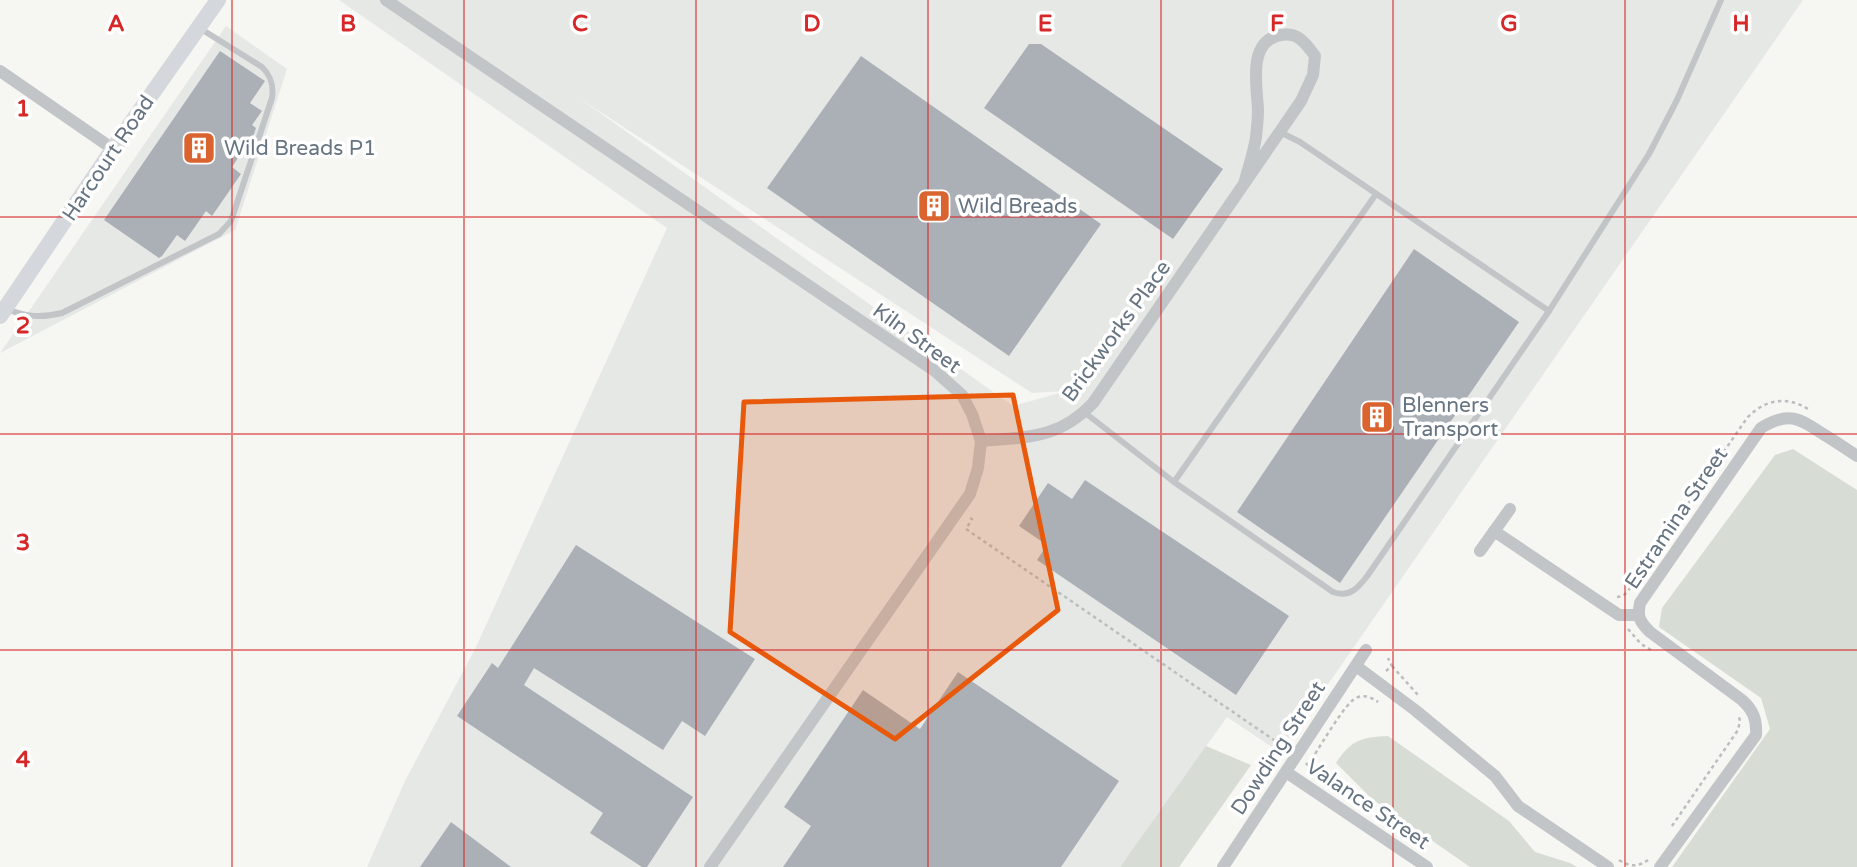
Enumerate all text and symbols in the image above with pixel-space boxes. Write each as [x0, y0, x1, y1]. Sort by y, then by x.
text: A [107, 10, 125, 38]
text: B [340, 10, 356, 38]
text: C [572, 10, 588, 38]
text: D [803, 10, 821, 38]
text: E [1038, 10, 1052, 38]
text: F [1270, 10, 1284, 38]
text: G [1500, 10, 1518, 38]
text: H [1732, 10, 1750, 38]
street label: Harcourt Road [57, 91, 160, 226]
text: 1 [16, 95, 30, 123]
building icon: Wild Breads P1 [180, 129, 218, 167]
place label: Wild Breads P1 [224, 136, 376, 161]
building icon: Wild Breads [915, 187, 953, 225]
place label: Wild Breads [958, 194, 1077, 219]
street label: Brickworks Place [1057, 256, 1176, 407]
street label: Kiln Street [868, 298, 966, 379]
text: 2 [16, 312, 30, 340]
place label: Blenners Transport [1402, 393, 1498, 442]
building icon: Blenners Transport [1358, 398, 1396, 436]
street label: Estramina Street [1620, 443, 1733, 594]
text: 3 [16, 529, 30, 557]
street label: Dowding Street [1226, 677, 1331, 820]
text: 4 [16, 746, 31, 774]
street label: Valance Street [1301, 754, 1434, 855]

